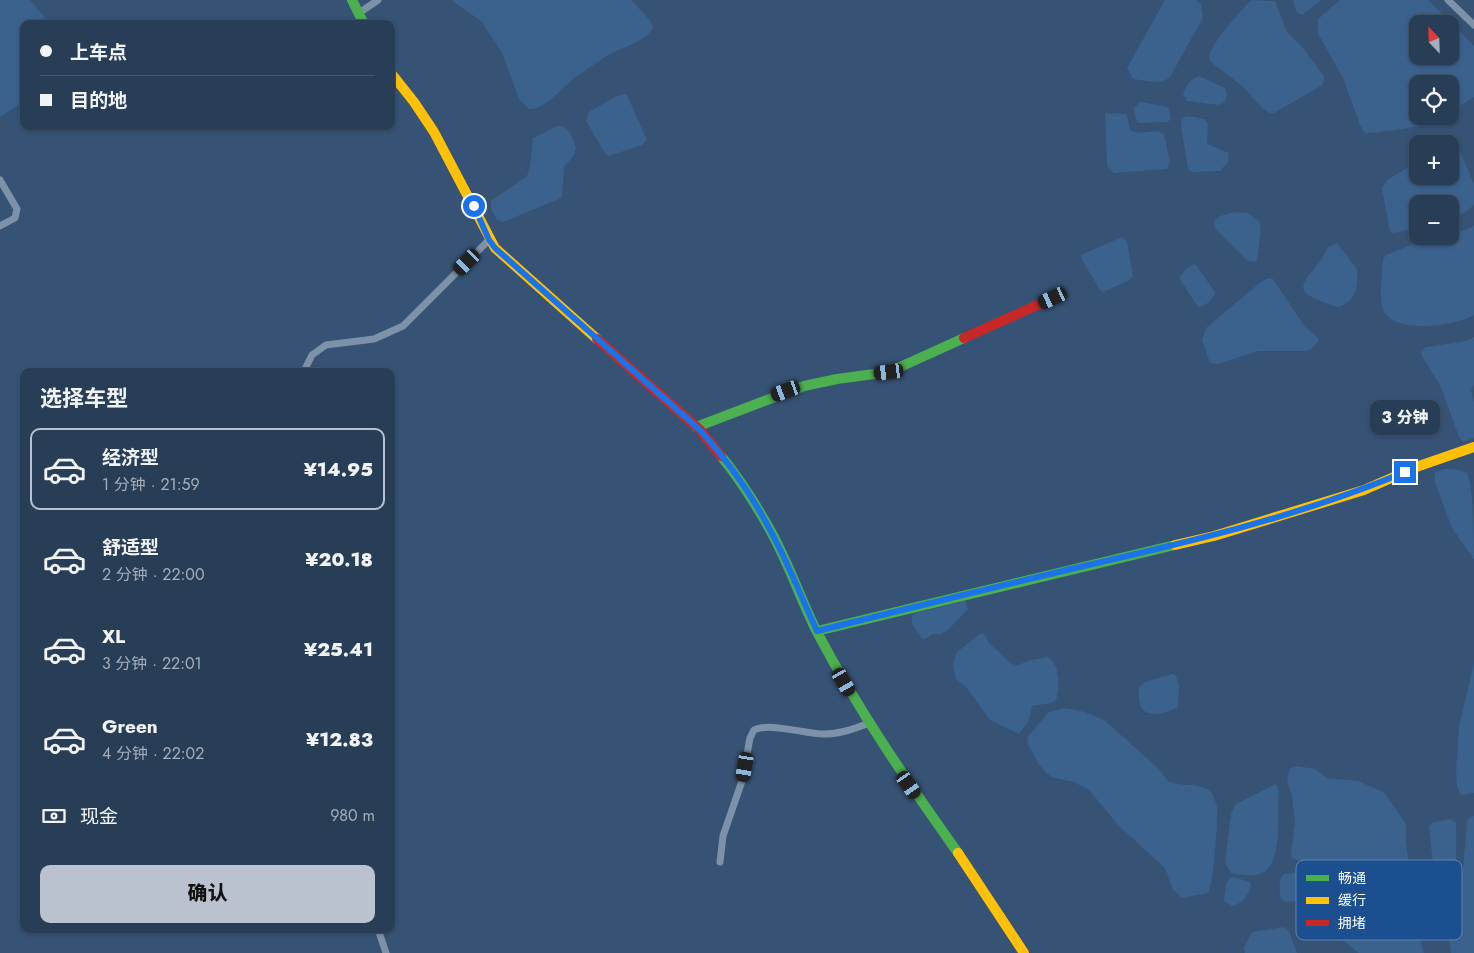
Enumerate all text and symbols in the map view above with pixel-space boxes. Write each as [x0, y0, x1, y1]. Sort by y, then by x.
north arrow [1409, 15, 1459, 65]
map controls [1409, 15, 1459, 245]
text: 上车点 [70, 39, 127, 66]
button: locate [1409, 75, 1459, 125]
text: 目的地 [70, 87, 127, 114]
button: + [1409, 135, 1459, 185]
route start [463, 195, 485, 217]
button: − [1409, 195, 1459, 245]
car [451, 246, 482, 278]
car [1036, 285, 1069, 311]
car [873, 363, 904, 381]
car [769, 379, 802, 403]
text: 选择车型 [40, 382, 128, 414]
callout: 3 分钟 [1370, 400, 1440, 434]
text: 3 分钟 [1381, 406, 1429, 429]
text: 经济型 [102, 444, 159, 471]
icon: car [42, 447, 87, 492]
text: ¥14.95 [304, 456, 373, 483]
route end [1394, 461, 1416, 483]
text: 1 分钟 · 21:59 [102, 473, 200, 496]
text: 舒适型 [102, 534, 159, 561]
icon: car [42, 537, 87, 582]
text: ¥20.18 [305, 546, 373, 573]
text: 2 分钟 · 22:00 [102, 563, 205, 586]
text: XL [102, 623, 125, 650]
icon: car [42, 627, 87, 672]
text: ¥25.41 [304, 636, 373, 663]
text: 3 分钟 · 22:01 [102, 652, 202, 675]
car [830, 665, 857, 699]
text: Green [102, 713, 158, 740]
icon: car [42, 717, 87, 762]
text: ¥12.83 [306, 726, 373, 753]
text: 4 分钟 · 22:02 [102, 742, 204, 765]
car [735, 751, 754, 783]
car [894, 768, 923, 802]
icon: cash [40, 802, 68, 830]
text: 现金 [80, 803, 118, 830]
text: 980 m [330, 804, 375, 827]
legend [1296, 860, 1462, 940]
button: 确认 [40, 865, 375, 923]
text: 畅通 [1338, 868, 1366, 888]
text: 缓行 [1338, 890, 1366, 910]
text: 拥堵 [1338, 913, 1366, 933]

